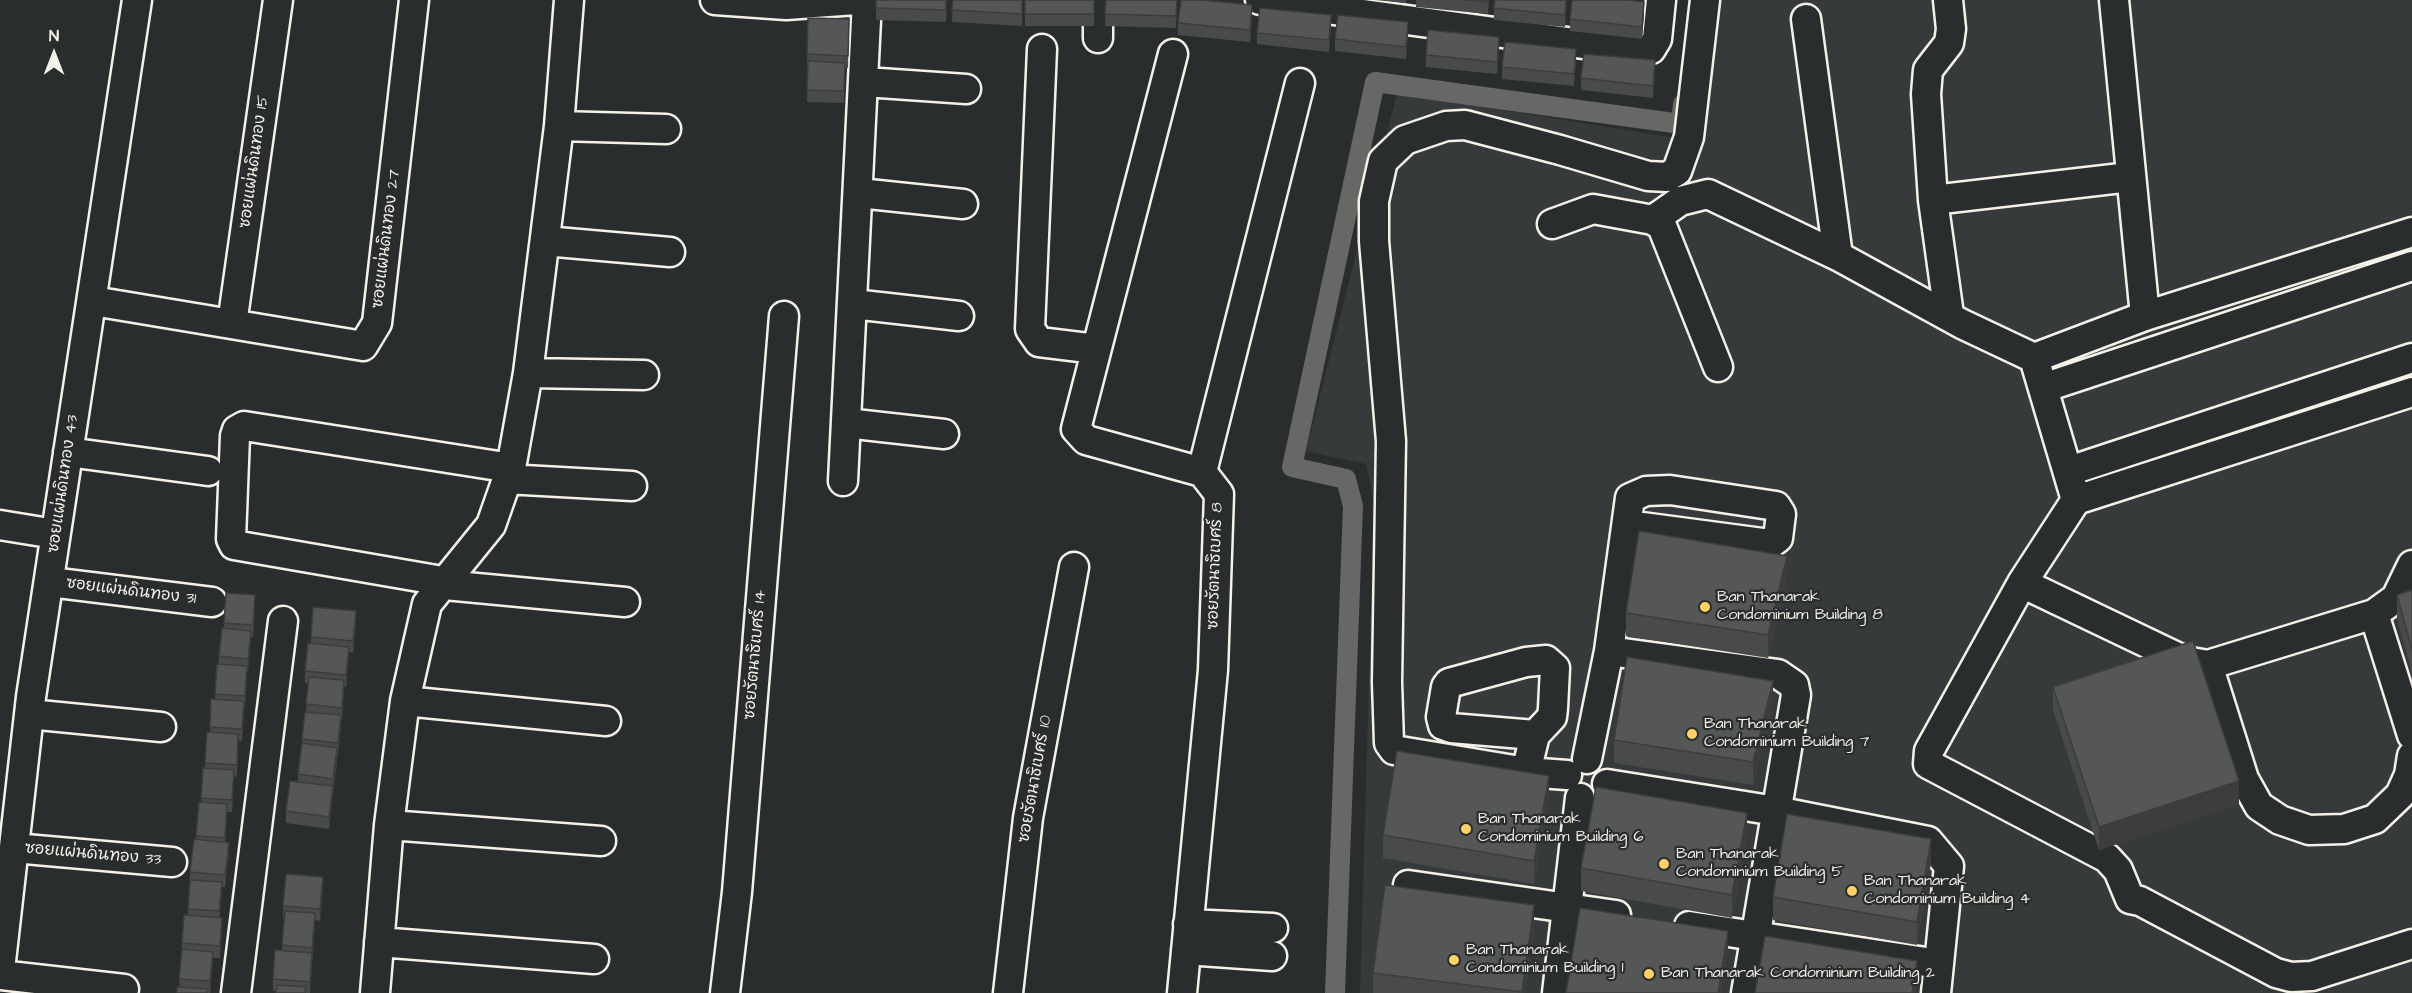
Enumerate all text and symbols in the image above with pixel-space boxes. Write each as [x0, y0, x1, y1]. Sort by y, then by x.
north arrow [24, 24, 84, 84]
text: N [49, 25, 59, 47]
street label: ซอยแผ่นดินทอง 15 [236, 94, 274, 230]
street label: ซอยแผ่นดินทอง 27 [369, 169, 405, 309]
street label: ซอยแผ่นดินทอง 43 [45, 414, 83, 554]
street label: ซอยรัตนาธิเบศร์ 8 [1204, 502, 1228, 630]
street label: ซอยแผ่นดินทอง 31 [65, 575, 197, 609]
place label: Ban Thanarak Condominium Building 8 [1717, 588, 1883, 626]
street label: ซอยรัตนาธิเบศร์ 14 [741, 589, 771, 721]
marker: Ban Thanarak Condominium Building 8 [1698, 600, 1712, 614]
street label: ซอยรัตนาธิเบศร์ 10 [1015, 714, 1057, 844]
place label: Ban Thanarak Condominium Building 7 [1704, 715, 1869, 753]
marker: Ban Thanarak Condominium Building 7 [1685, 727, 1699, 741]
place label: Ban Thanarak Condominium Building 6 [1478, 810, 1644, 848]
marker: Ban Thanarak Condominium Building 6 [1459, 822, 1473, 836]
street label: ซอยแผ่นดินทอง 33 [24, 839, 162, 871]
place label: Ban Thanarak Condominium Building 5 [1676, 845, 1843, 883]
marker: Ban Thanarak Condominium Building 5 [1657, 857, 1671, 871]
place label: Ban Thanarak Condominium Building 4 [1864, 872, 2030, 910]
marker: Ban Thanarak Condominium Building 4 [1845, 884, 1859, 898]
place label: Ban Thanarak Condominium Building 1 [1466, 941, 1624, 979]
marker: Ban Thanarak Condominium Building 1 [1447, 953, 1461, 967]
place label: Ban Thanarak Condominium Building 2 [1661, 964, 1935, 984]
marker: Ban Thanarak Condominium Building 2 [1642, 967, 1656, 981]

